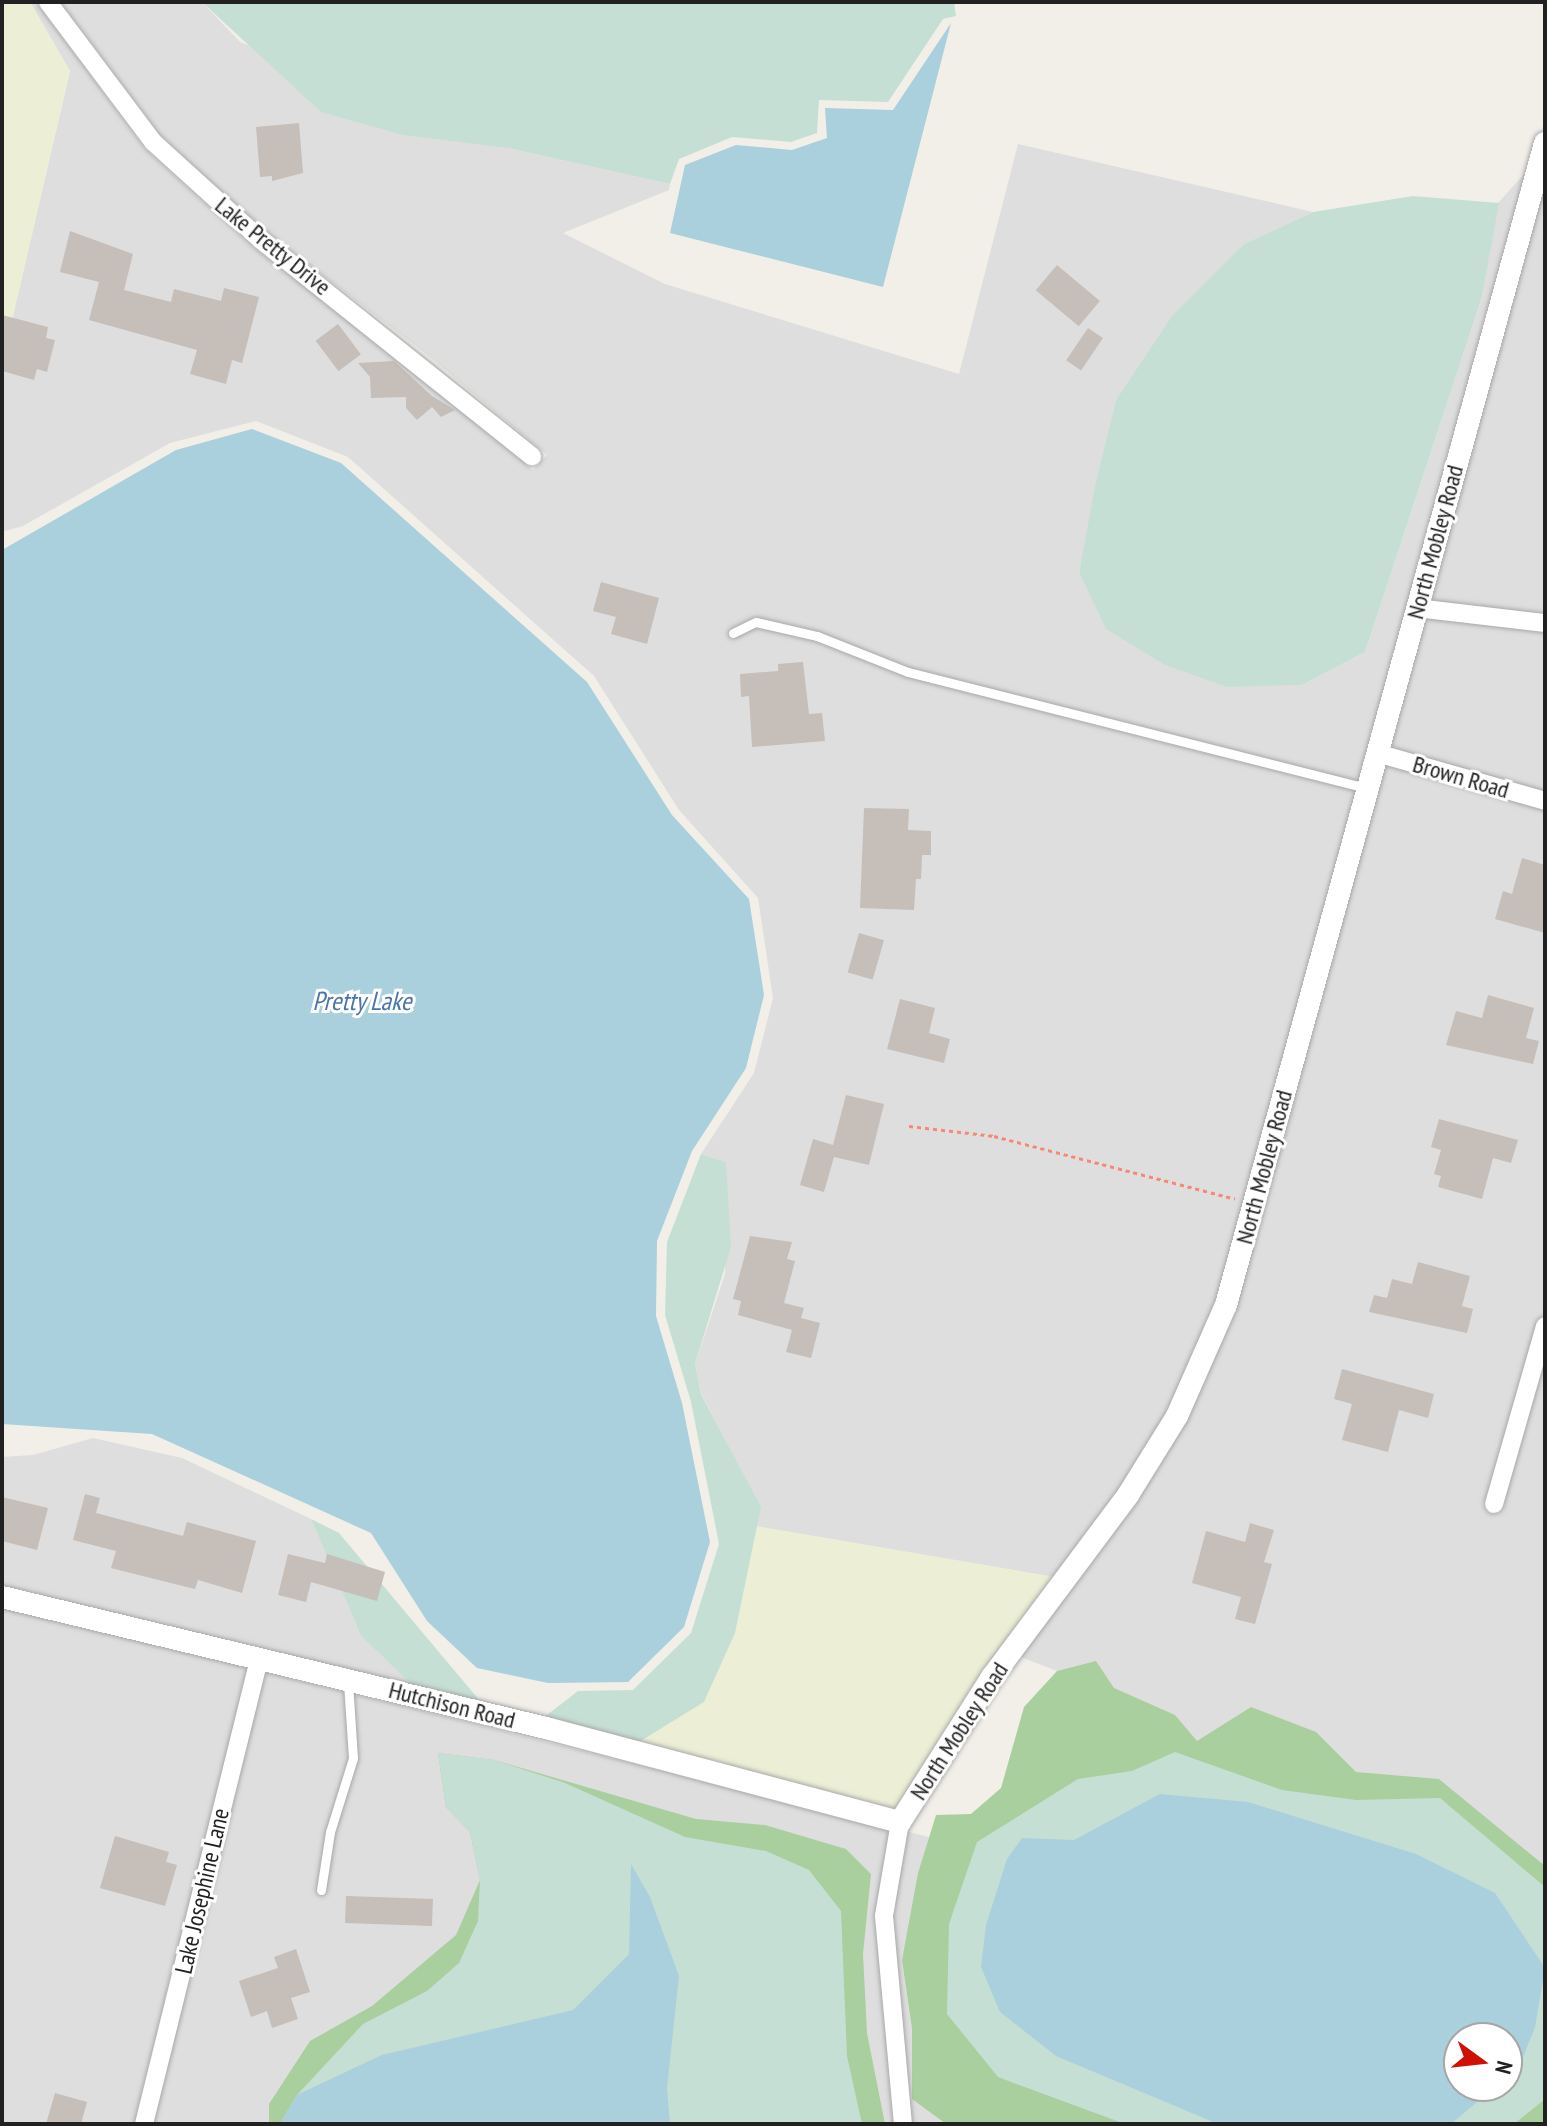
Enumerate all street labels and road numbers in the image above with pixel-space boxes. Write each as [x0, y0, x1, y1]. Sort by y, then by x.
street label: Lake Pretty Drive [209, 191, 337, 301]
street label: North Mobley Road [1401, 462, 1469, 622]
street label: Brown Road [1410, 750, 1512, 804]
street label: North Mobley Road [1230, 1087, 1298, 1247]
street label: North Mobley Road [904, 1657, 1014, 1805]
street label: Hutchison Road [386, 1675, 518, 1735]
street label: Lake Josephine Lane [169, 1805, 235, 1977]

